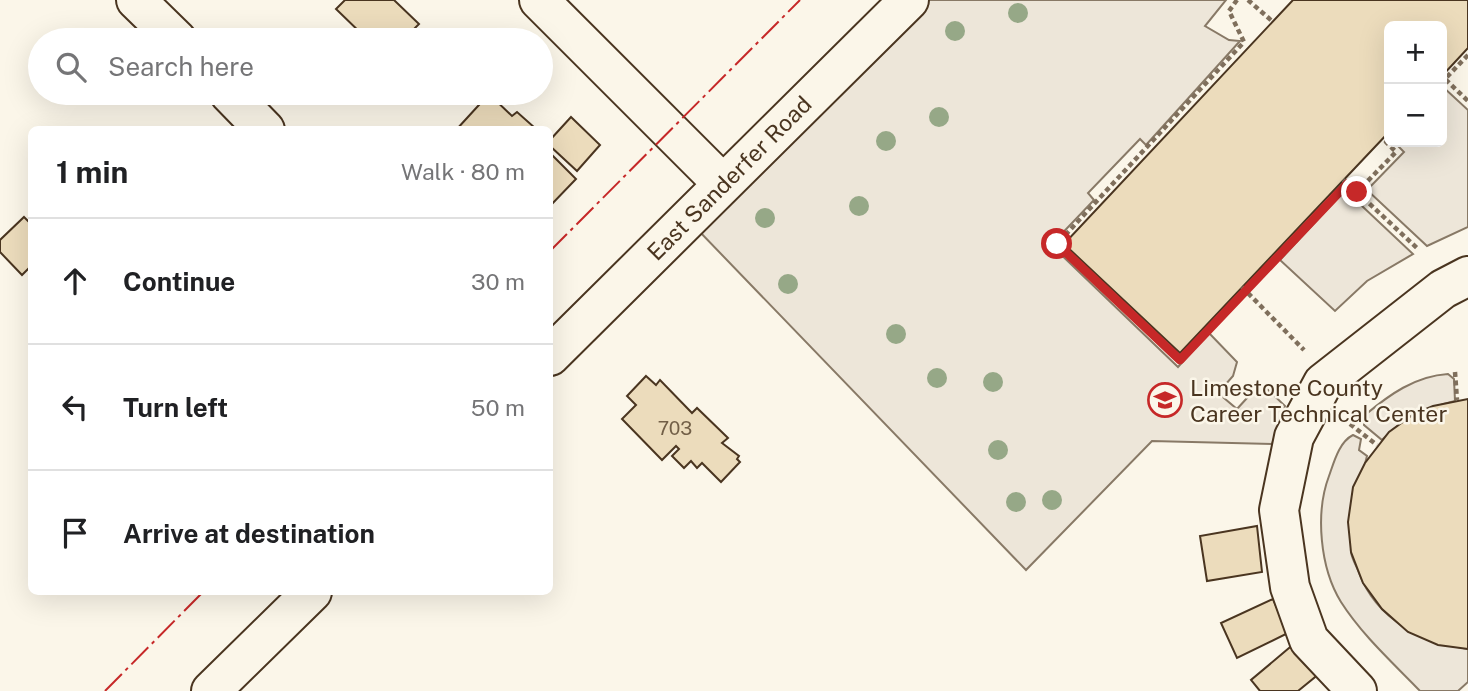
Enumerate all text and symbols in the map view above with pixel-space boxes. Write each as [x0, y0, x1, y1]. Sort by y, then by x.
map controls [1384, 21, 1447, 147]
button: + [1384, 21, 1447, 84]
search box [28, 28, 553, 105]
icon: search [52, 48, 90, 86]
text: Search here [108, 51, 254, 82]
button: − [1384, 84, 1447, 147]
street label: East Sanderfer Road [641, 90, 817, 266]
text: 1 min [56, 154, 128, 190]
text: Walk · 80 m [401, 158, 525, 185]
route end [1341, 176, 1372, 207]
route start [1041, 228, 1072, 259]
icon: ahead [56, 262, 94, 300]
text: Continue [123, 266, 235, 297]
text: 30 m [471, 268, 525, 295]
place label: Limestone County Career Technical Center [1190, 374, 1447, 427]
school or university icon: Limestone County Career Technical Center [1146, 381, 1184, 419]
icon: left [56, 388, 94, 426]
text: Turn left [123, 392, 228, 423]
text: 50 m [471, 394, 525, 421]
house number: 703 [658, 417, 692, 439]
icon: arrive [56, 514, 94, 552]
text: Arrive at destination [123, 518, 375, 549]

